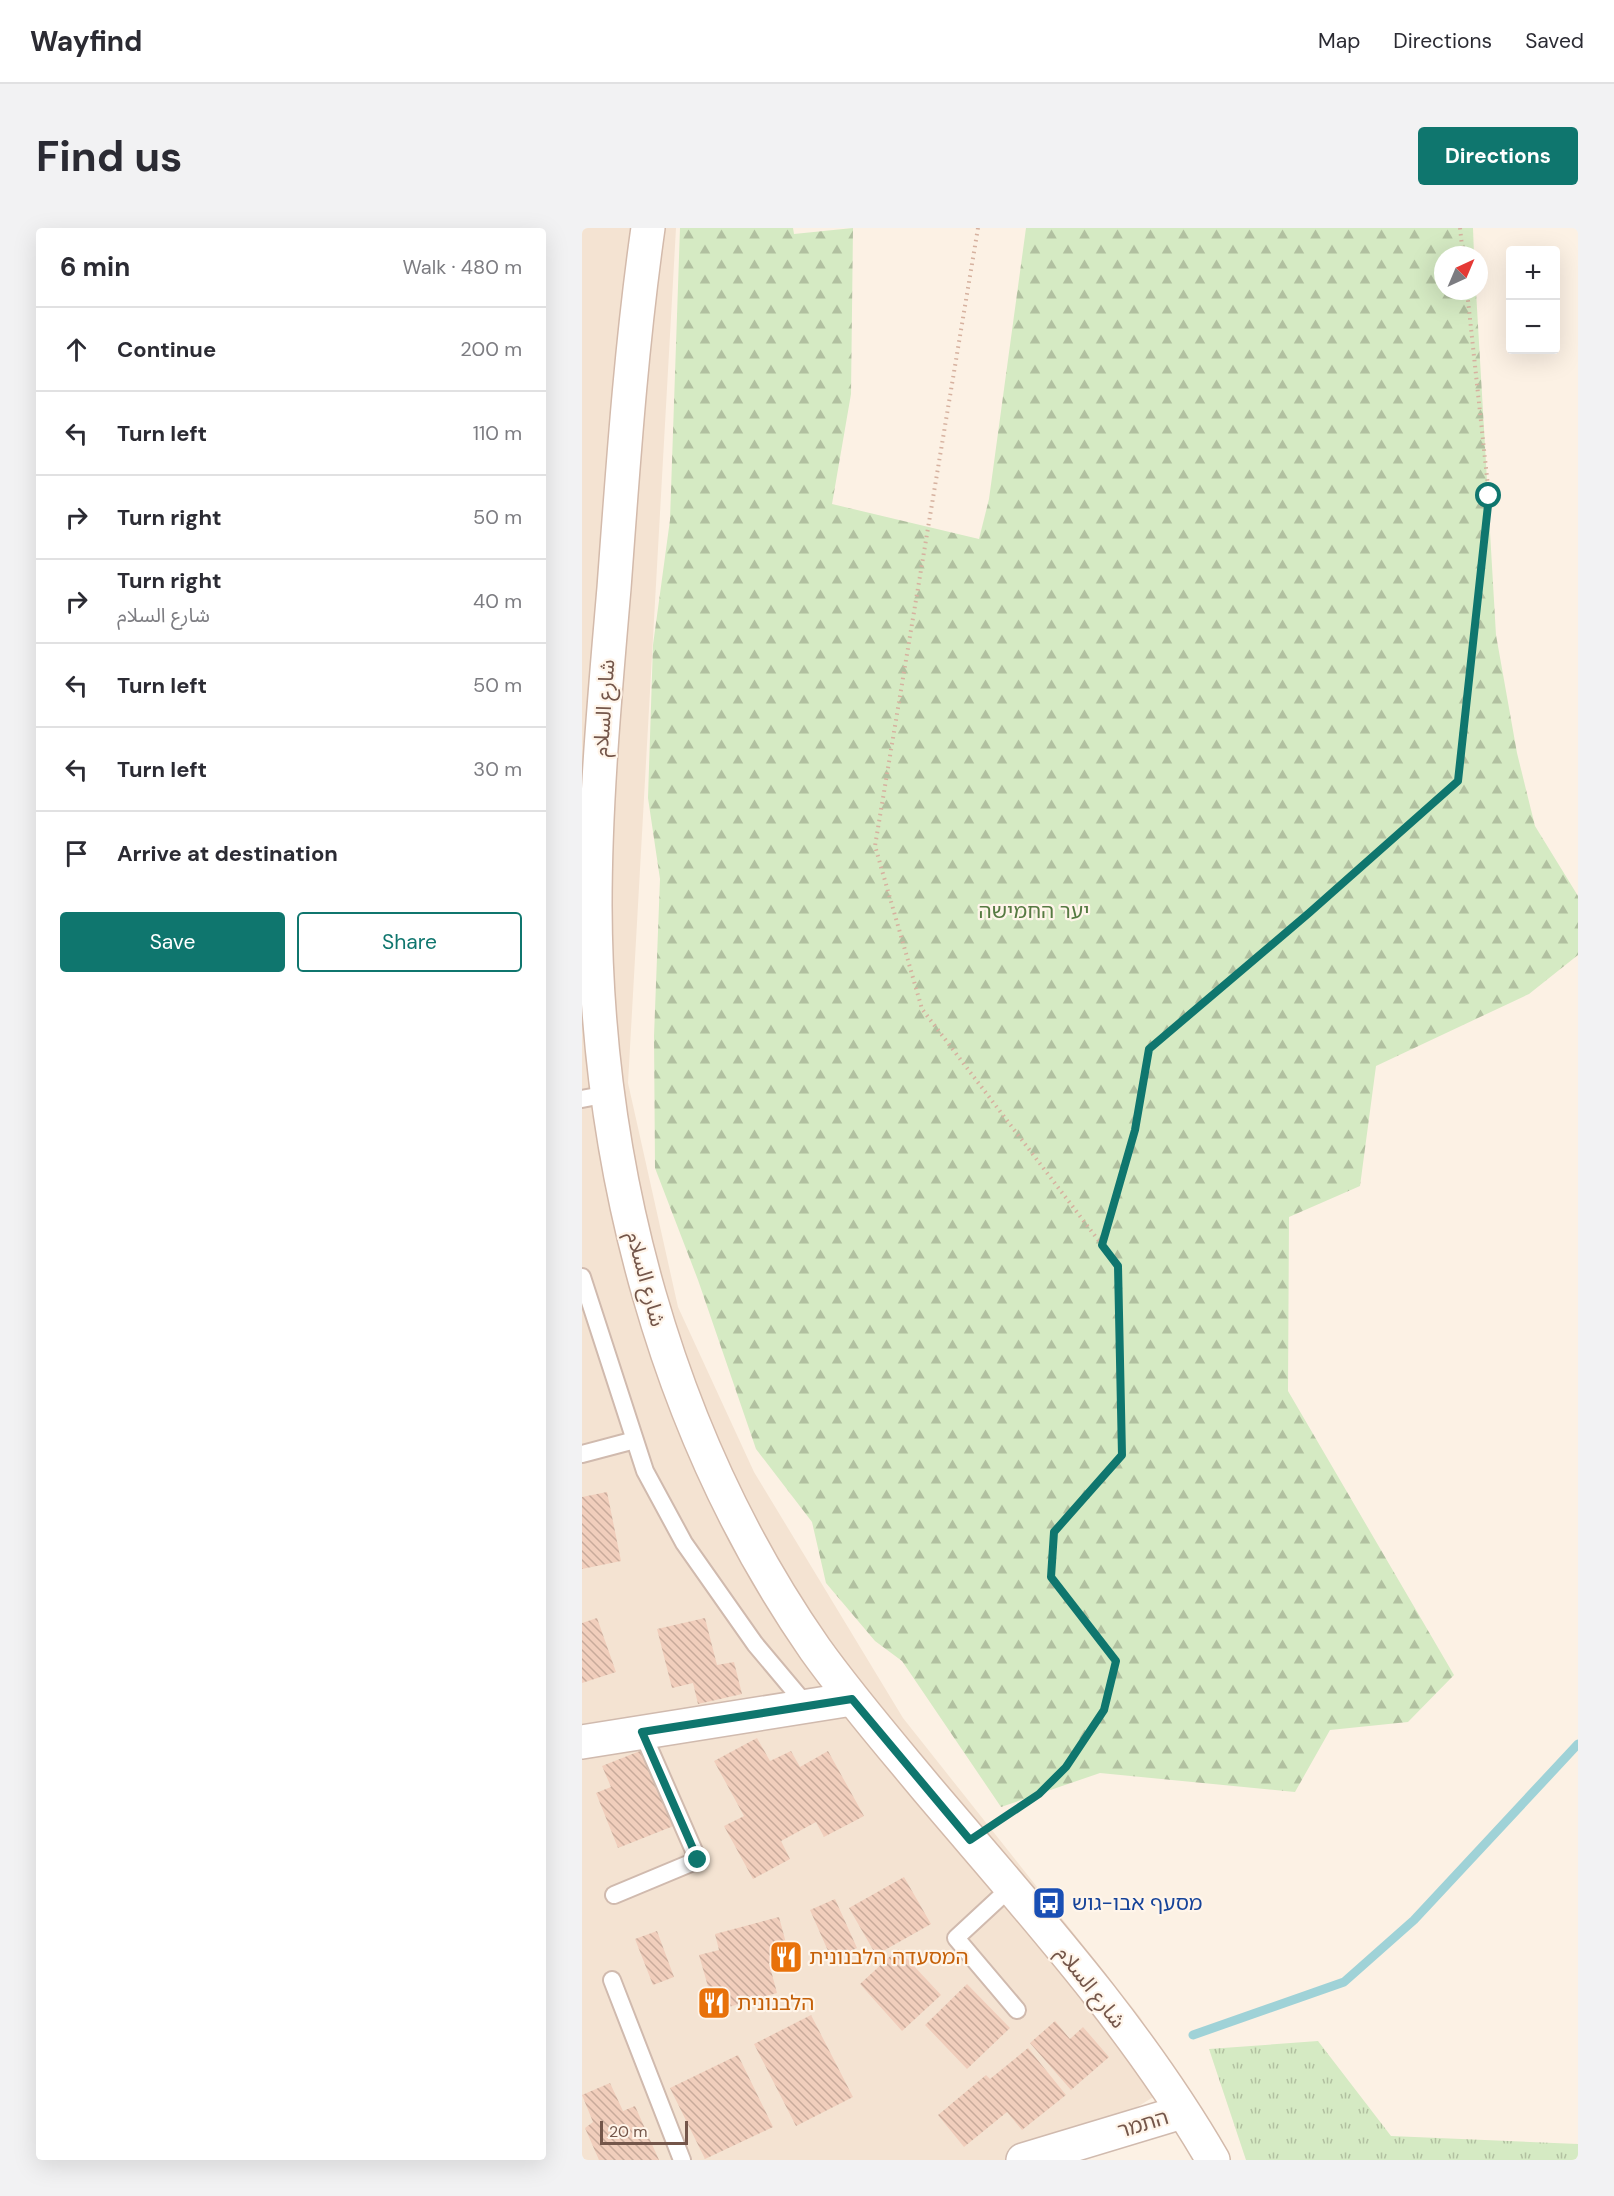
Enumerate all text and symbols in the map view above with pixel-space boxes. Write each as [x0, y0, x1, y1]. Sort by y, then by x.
text: Wayfind [30, 23, 142, 60]
text: Map [1318, 27, 1360, 55]
text: Directions [1393, 27, 1492, 55]
text: Saved [1525, 27, 1584, 55]
button: Directions [1418, 127, 1578, 185]
text: Find us [36, 129, 182, 184]
north arrow [1434, 246, 1488, 300]
map controls [1506, 246, 1560, 354]
button: + [1506, 246, 1560, 300]
text: 6 min [60, 250, 130, 284]
text: Walk · 480 m [402, 254, 522, 280]
button: − [1506, 300, 1560, 354]
icon: ahead [60, 333, 93, 366]
text: Continue [117, 335, 216, 364]
text: 200 m [460, 336, 522, 362]
icon: left [60, 417, 93, 450]
text: Turn left [117, 419, 207, 448]
text: 110 m [473, 420, 522, 446]
route start [1475, 482, 1501, 508]
icon: right [60, 501, 93, 534]
text: Turn right [117, 503, 222, 532]
text: 50 m [473, 504, 522, 530]
text: Turn right [117, 566, 222, 595]
icon: right [60, 585, 93, 618]
text: 40 m [473, 588, 522, 614]
text: شارع السلام [117, 602, 210, 628]
street label: شارع السلام [587, 658, 623, 758]
icon: left [60, 669, 93, 702]
text: Turn left [117, 671, 207, 700]
text: 50 m [473, 672, 522, 698]
icon: left [60, 753, 93, 786]
text: Turn left [117, 755, 207, 784]
text: 30 m [473, 756, 522, 782]
icon: arrive [60, 837, 93, 870]
text: Arrive at destination [117, 839, 338, 868]
park label: יער החמישה [979, 897, 1089, 925]
button: Save [60, 912, 285, 972]
button: Share [297, 912, 522, 972]
street label: شارع السلام [618, 1228, 672, 1330]
route end [684, 1846, 710, 1872]
bus stop icon: מסעף אבו-גוש [1031, 1885, 1067, 1921]
place label: מסעף אבו-גוש [1072, 1889, 1203, 1917]
restaurant icon: המסעדה הלבנונית [768, 1939, 804, 1975]
street label: شارع السلام [1048, 1940, 1132, 2035]
place label: המסעדה הלבנונית [809, 1943, 969, 1971]
restaurant icon: הלבנונית [696, 1985, 732, 2021]
place label: הלבנונית [737, 1989, 814, 2017]
street label: התמר [1114, 2103, 1172, 2145]
scale bar [600, 2118, 688, 2146]
text: 20 m [609, 2121, 648, 2142]

